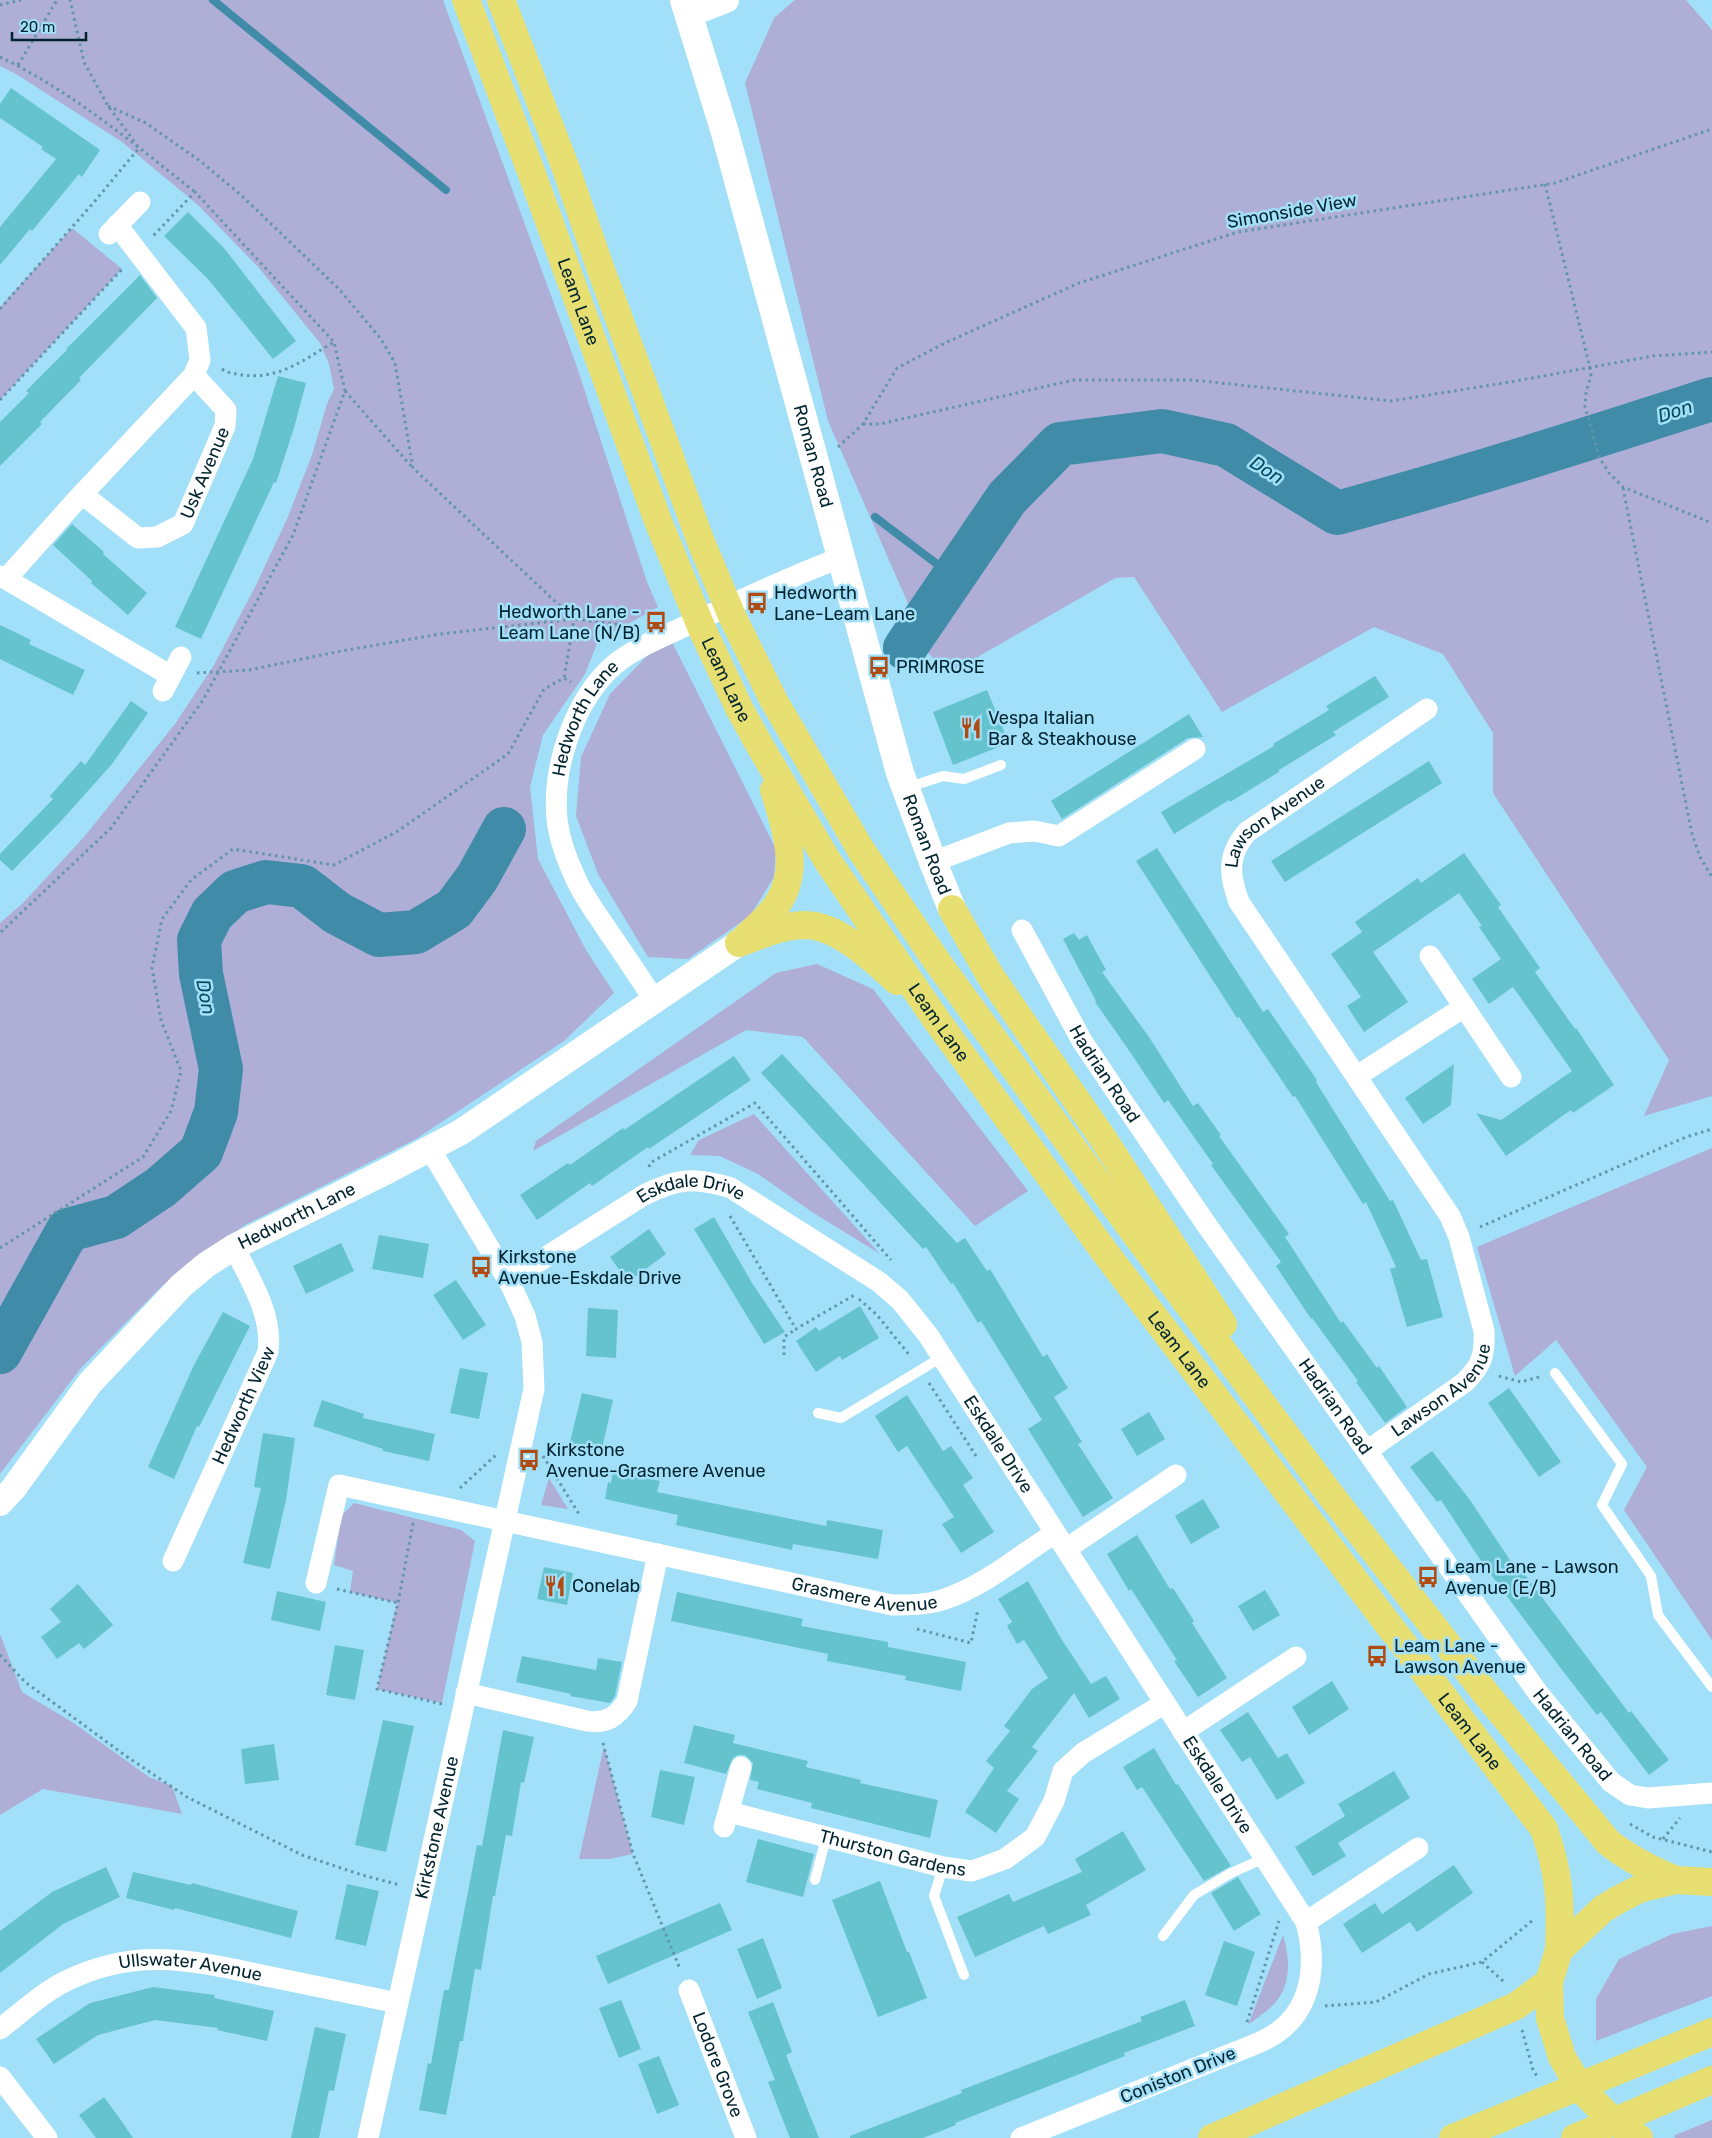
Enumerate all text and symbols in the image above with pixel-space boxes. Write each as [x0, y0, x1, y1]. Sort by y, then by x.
scale bar [12, 10, 86, 42]
text: 20 m [20, 18, 55, 36]
street label: Simonside View [1225, 189, 1359, 233]
street label: Leam Lane [552, 255, 604, 349]
water label: Don [1655, 395, 1695, 427]
street label: Roman Road [789, 402, 838, 510]
street label: Usk Avenue [176, 423, 234, 522]
water label: Don [1246, 451, 1288, 489]
place label: Hedworth Lane-Leam Lane [774, 582, 915, 625]
bus stop icon: Hedworth Lane-Leam Lane [744, 590, 770, 616]
place label: Hedworth Lane - Leam Lane (N/B) [498, 601, 640, 644]
bus stop icon: Hedworth Lane - Leam Lane (N/B) [643, 609, 669, 635]
street label: Leam Lane [696, 634, 756, 726]
bus stop icon: PRIMROSE [866, 654, 892, 680]
street label: Hedworth Lane [548, 655, 623, 778]
place label: PRIMROSE [896, 656, 985, 678]
place label: Vespa Italian Bar & Steakhouse [988, 707, 1137, 750]
restaurant icon: Vespa Italian Bar & Steakhouse [958, 715, 984, 741]
street label: Lawson Avenue [1220, 771, 1329, 869]
street label: Roman Road [898, 791, 956, 898]
water label: Don [191, 977, 221, 1017]
street label: Leam Lane [903, 979, 974, 1066]
street label: Hadrian Road [1064, 1021, 1145, 1127]
street label: Eskdale Drive [632, 1170, 749, 1208]
street label: Hedworth Lane [234, 1177, 359, 1254]
place label: Kirkstone Avenue-Eskdale Drive [498, 1246, 681, 1289]
bus stop icon: Kirkstone Avenue-Eskdale Drive [468, 1254, 494, 1280]
street label: Leam Lane [1143, 1307, 1216, 1393]
street label: Lawson Avenue [1387, 1342, 1495, 1442]
street label: Hedworth View [207, 1343, 280, 1468]
street label: Hadrian Road [1294, 1354, 1377, 1459]
street label: Eskdale Drive [959, 1391, 1038, 1497]
place label: Kirkstone Avenue-Grasmere Avenue [546, 1439, 766, 1482]
bus stop icon: Kirkstone Avenue-Grasmere Avenue [516, 1447, 542, 1473]
place label: Leam Lane - Lawson Avenue (E/B) [1445, 1556, 1619, 1599]
bus stop icon: Leam Lane - Lawson Avenue (E/B) [1415, 1564, 1441, 1590]
restaurant icon: Conelab [542, 1573, 568, 1599]
street label: Grasmere Avenue [789, 1573, 939, 1617]
place label: Conelab [572, 1575, 640, 1597]
place label: Leam Lane - Lawson Avenue [1394, 1635, 1526, 1678]
bus stop icon: Leam Lane - Lawson Avenue [1364, 1643, 1390, 1669]
street label: Hadrian Road [1528, 1684, 1617, 1785]
street label: Leam Lane [1433, 1689, 1506, 1775]
street label: Eskdale Drive [1178, 1732, 1257, 1838]
street label: Kirkstone Avenue [410, 1754, 463, 1901]
street label: Thurston Gardens [817, 1825, 968, 1881]
street label: Ullswater Avenue [117, 1948, 264, 1986]
street label: Lodore Grove [688, 2009, 748, 2121]
street label: Coniston Drive [1117, 2042, 1239, 2108]

